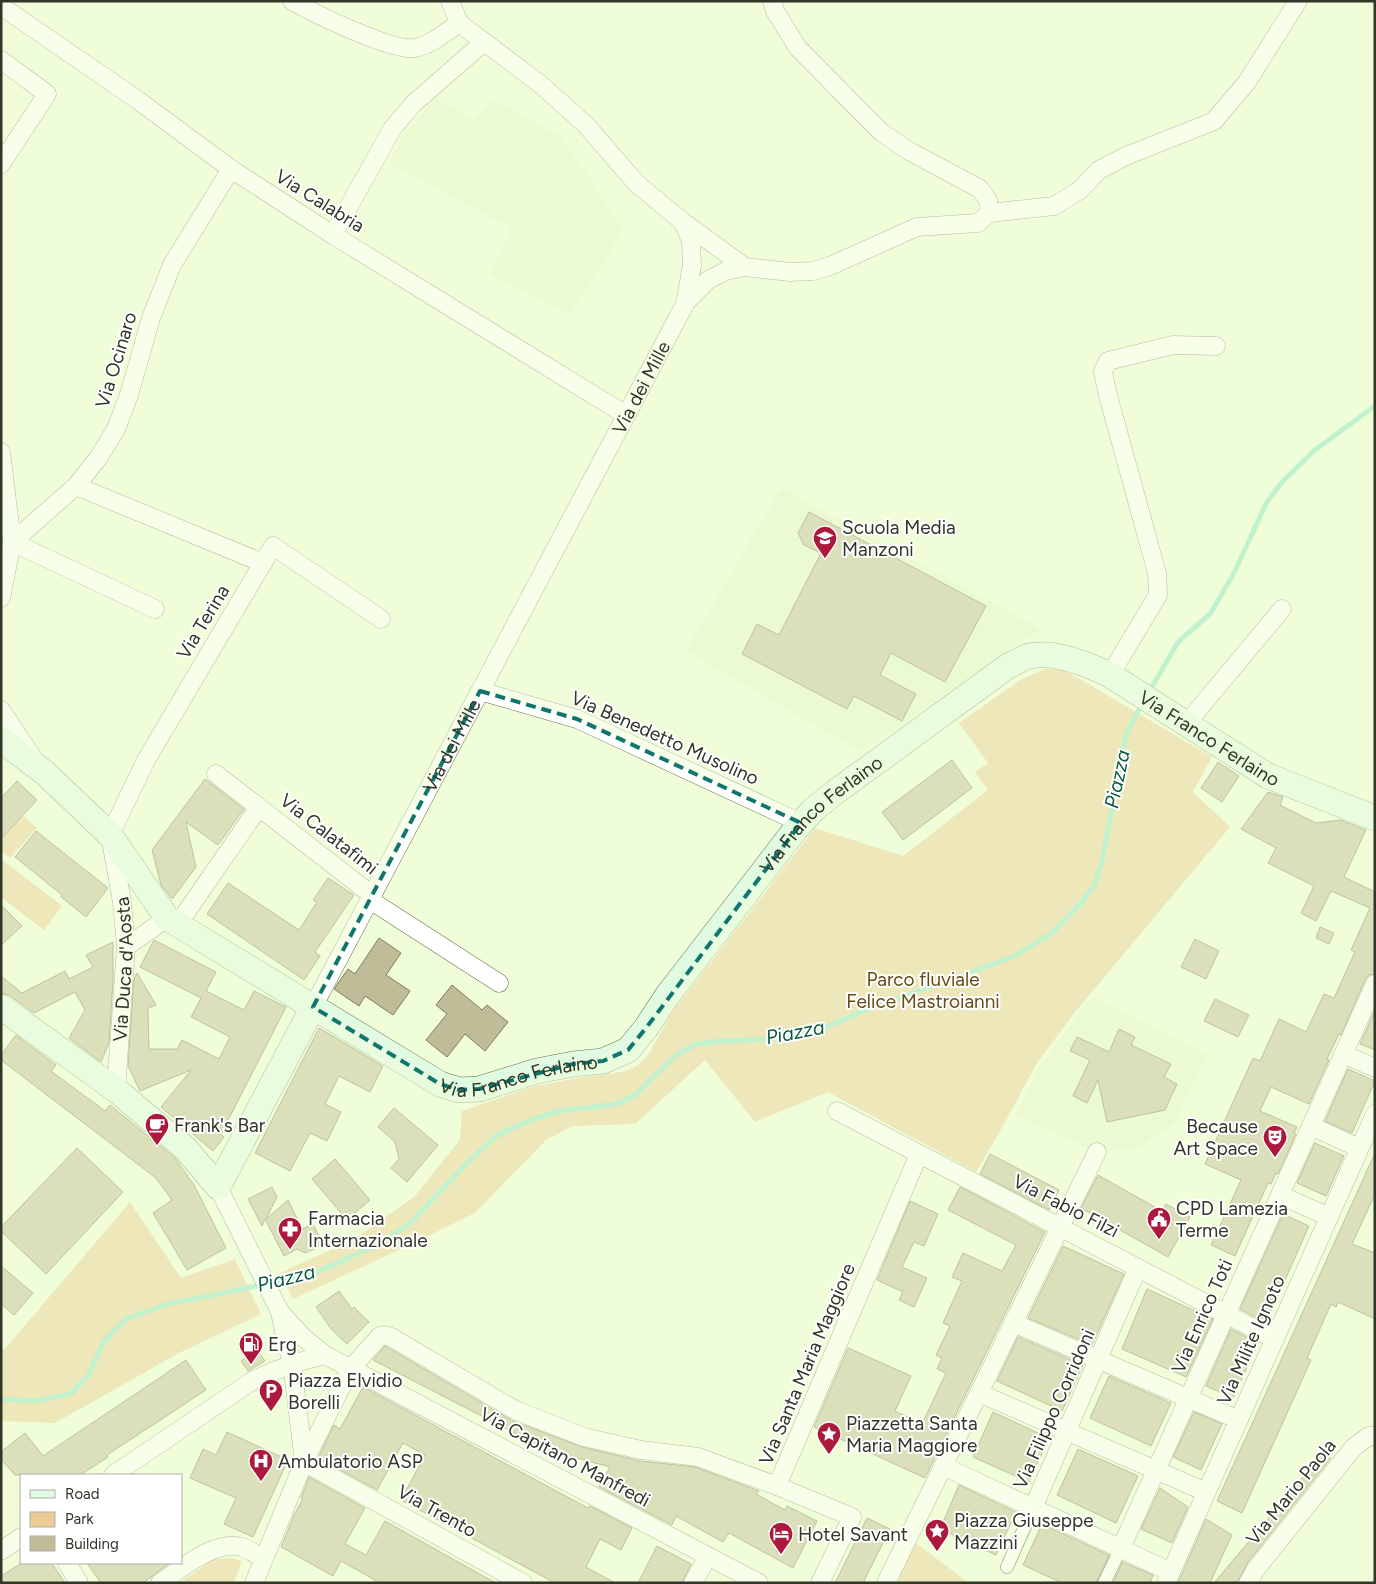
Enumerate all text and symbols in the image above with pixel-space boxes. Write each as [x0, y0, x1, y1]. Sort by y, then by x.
street label: Via Calabria [271, 165, 369, 237]
street label: Via Ocinaro [91, 309, 141, 411]
street label: Via dei Mille [607, 337, 675, 438]
place label: Scuola Media Manzoni [842, 516, 956, 561]
school or university icon: Scuola Media Manzoni [812, 525, 838, 559]
street label: Via Terina [172, 581, 234, 663]
street label: Via Franco Ferlaino [1135, 685, 1283, 791]
street label: Via Benedetto Musolino [567, 686, 763, 790]
street label: Via dei Mille [417, 695, 485, 796]
water label: Piazza [1099, 747, 1135, 811]
street label: Via Franco Ferlaino [755, 750, 887, 877]
street label: Via Calatafimi [275, 789, 383, 879]
street label: Via Duca d'Aosta [108, 895, 138, 1042]
park label: Parco fluviale Felice Mastroianni [846, 968, 1000, 1013]
water label: Piazza [764, 1015, 827, 1049]
street label: Via Franco Ferlaino [437, 1050, 599, 1102]
cafe icon: Frank's Bar [144, 1112, 170, 1146]
place label: Frank's Bar [174, 1114, 266, 1137]
place label: Because Art Space [1174, 1115, 1258, 1160]
theatre icon: Because Art Space [1262, 1124, 1288, 1158]
street label: Via Fabio Filzi [1009, 1169, 1123, 1243]
place label: CPD Lamezia Terme [1176, 1197, 1288, 1242]
public building icon: CPD Lamezia Terme [1146, 1206, 1172, 1240]
place label: Farmacia Internazionale [308, 1207, 428, 1252]
pharmacy icon: Farmacia Internazionale [277, 1216, 303, 1250]
street label: Via Enrico Toti [1167, 1255, 1237, 1377]
water label: Piazza [254, 1259, 318, 1297]
street label: Via Santa Maria Maggiore [754, 1260, 860, 1468]
street label: Via Milite Ignoto [1212, 1272, 1290, 1408]
street label: Via Filippo Corridoni [1008, 1325, 1100, 1493]
fuel station icon: Erg [238, 1331, 264, 1365]
place label: Erg [268, 1333, 297, 1356]
place label: Piazza Elvidio Borelli [288, 1369, 402, 1414]
parking icon: Piazza Elvidio Borelli [258, 1378, 284, 1412]
street label: Via Capitano Manfredi [476, 1402, 654, 1512]
place label: Piazzetta Santa Maria Maggiore [846, 1412, 978, 1457]
place icon: Piazzetta Santa Maria Maggiore [816, 1421, 842, 1455]
street label: Via Mario Paola [1241, 1434, 1341, 1550]
hospital icon: Ambulatorio ASP [248, 1448, 274, 1482]
place label: Ambulatorio ASP [278, 1450, 423, 1473]
legend [20, 1474, 182, 1564]
street label: Via Trento [393, 1480, 481, 1542]
text: Road [65, 1485, 100, 1503]
place label: Piazza Giuseppe Mazzini [954, 1509, 1094, 1554]
text: Park [65, 1510, 94, 1528]
place icon: Piazza Giuseppe Mazzini [924, 1518, 950, 1552]
hotel icon: Hotel Savant [768, 1521, 794, 1555]
place label: Hotel Savant [798, 1523, 908, 1546]
text: Building [65, 1535, 119, 1553]

